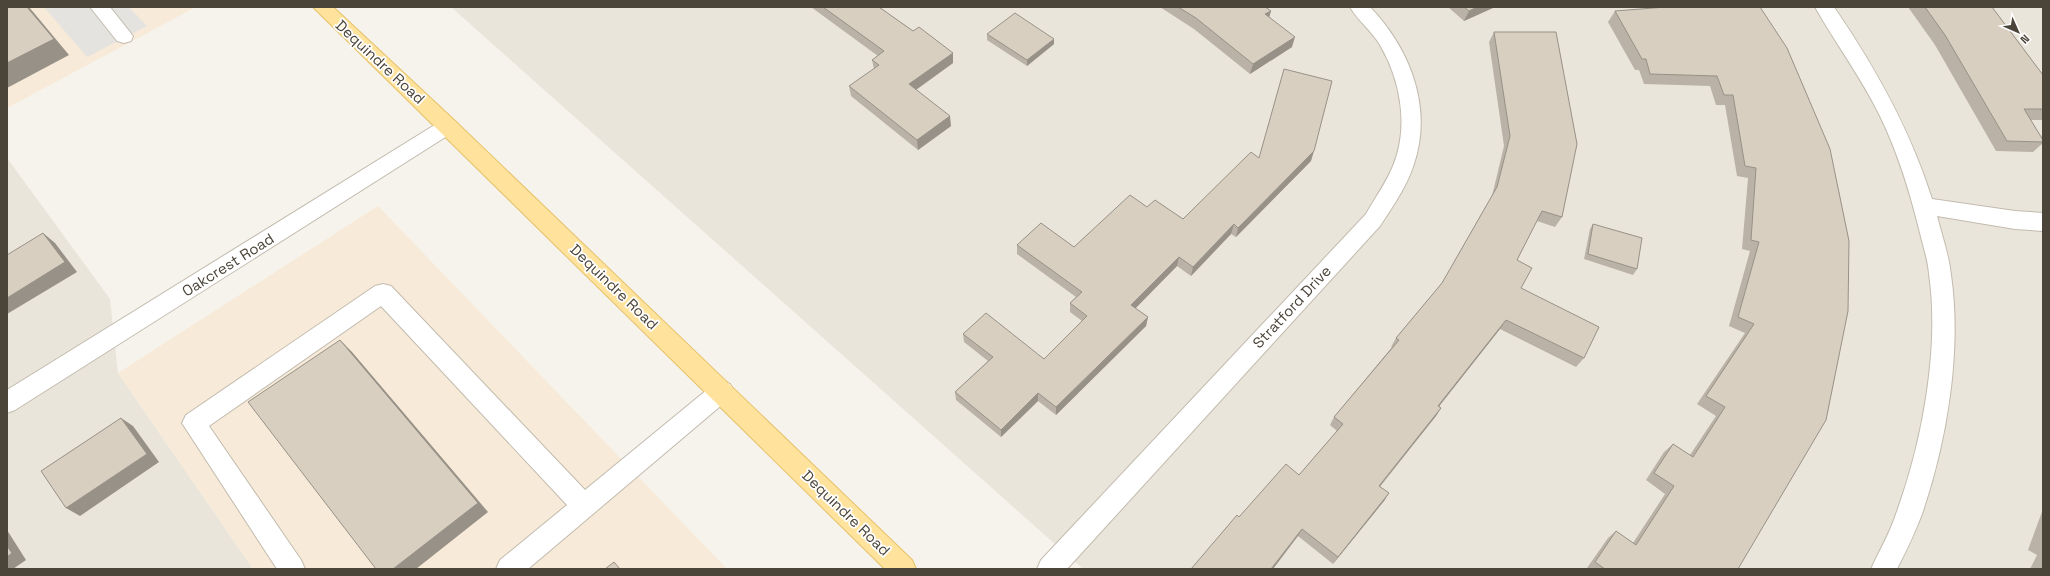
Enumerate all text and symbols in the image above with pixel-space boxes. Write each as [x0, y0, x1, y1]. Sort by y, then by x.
north arrow [1998, 12, 2038, 52]
street label: Dequindre Road [332, 15, 429, 108]
text: N [2018, 32, 2033, 47]
street label: Oakcrest Road [178, 229, 277, 300]
street label: Dequindre Road [566, 240, 662, 333]
street label: Stratford Drive [1248, 261, 1335, 352]
street label: Dequindre Road [798, 466, 894, 559]

